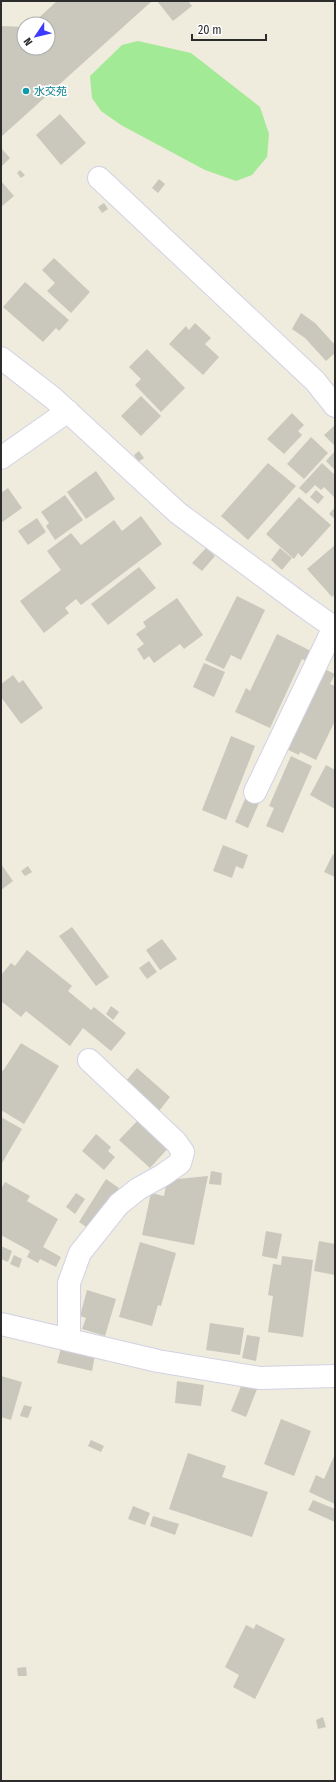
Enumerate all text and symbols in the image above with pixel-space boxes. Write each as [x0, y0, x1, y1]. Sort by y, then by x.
north arrow [16, 16, 56, 56]
scale bar [192, 16, 266, 42]
text: 20 m [198, 23, 222, 37]
text: N [21, 35, 35, 48]
place label: 水交苑 [34, 85, 67, 98]
marker: 水交苑 [21, 86, 31, 96]

